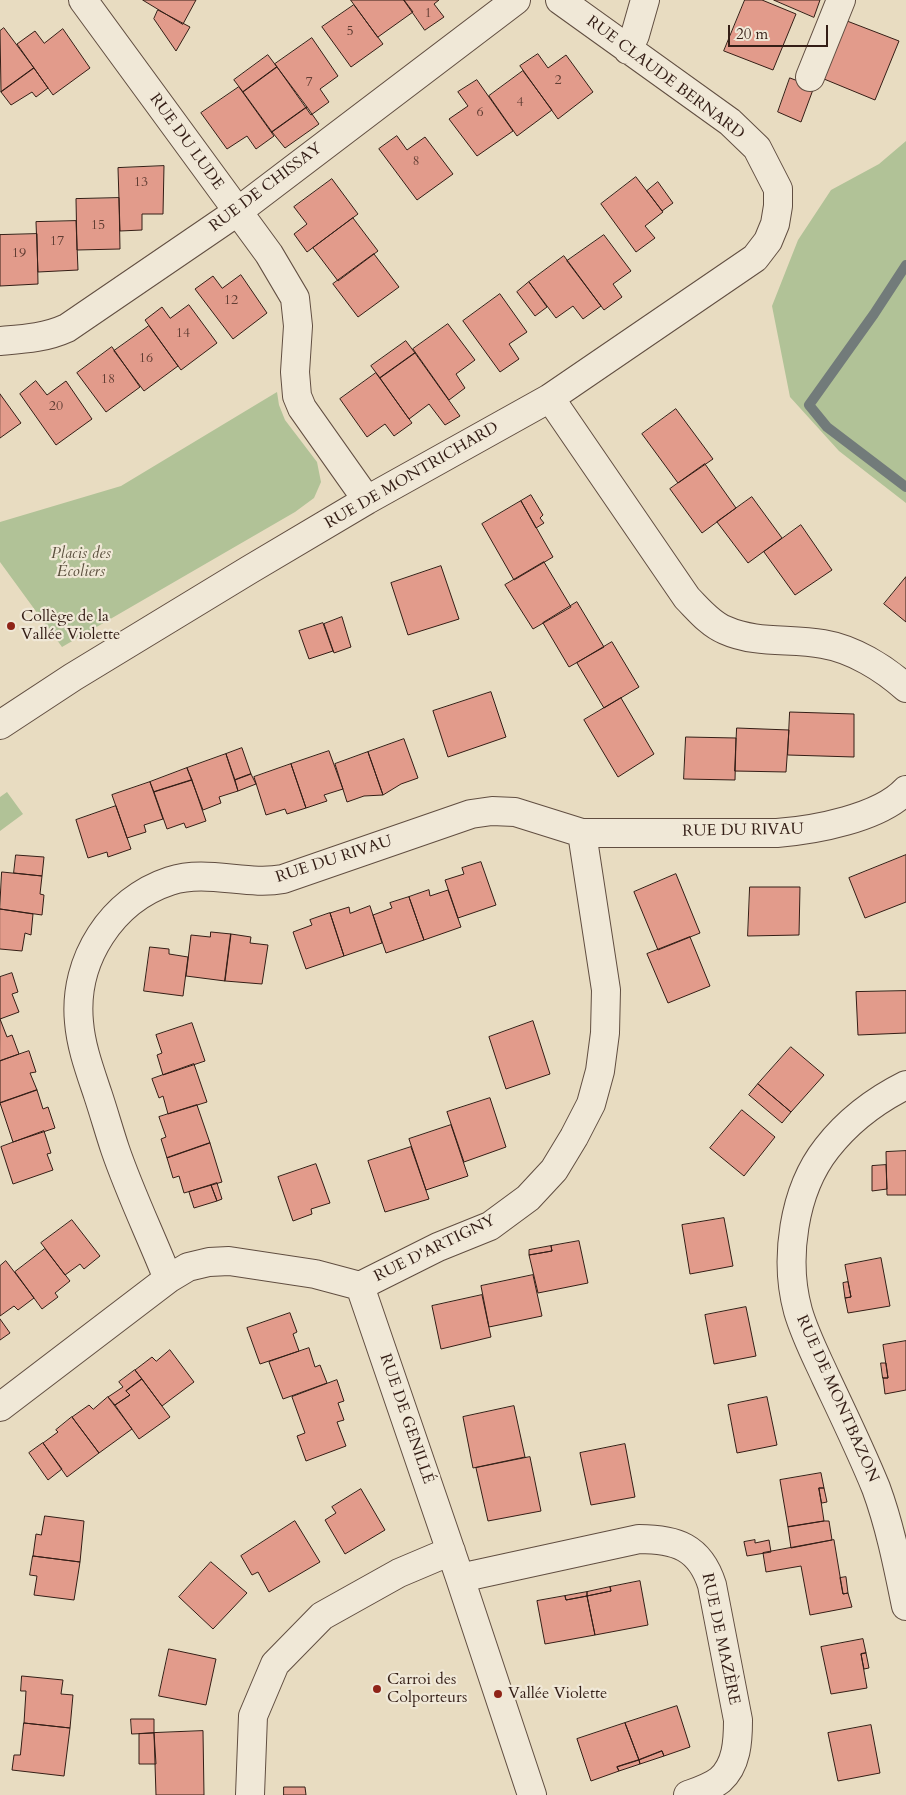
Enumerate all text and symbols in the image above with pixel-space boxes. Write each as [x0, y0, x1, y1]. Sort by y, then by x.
house number: 1 [424, 6, 432, 22]
street label: RUE CLAUDE BERNARD [582, 12, 748, 144]
scale bar [731, 15, 831, 47]
house number: 5 [346, 24, 354, 40]
text: 20 m [736, 24, 768, 44]
house number: 2 [554, 73, 562, 89]
house number: 7 [305, 75, 313, 91]
street label: RUE DU LUDE [145, 90, 227, 194]
house number: 4 [516, 95, 524, 111]
house number: 6 [476, 105, 484, 121]
street label: RUE DE CHISSAY [206, 139, 326, 237]
house number: 8 [412, 154, 420, 170]
house number: 13 [134, 175, 148, 191]
house number: 15 [91, 218, 105, 234]
house number: 17 [50, 234, 64, 250]
house number: 19 [12, 246, 26, 262]
house number: 12 [224, 293, 238, 309]
house number: 14 [176, 326, 190, 342]
house number: 16 [139, 351, 153, 367]
house number: 18 [101, 372, 115, 388]
house number: 20 [49, 399, 63, 415]
street label: RUE DE MONTRICHARD [322, 418, 502, 534]
park label: Placis des Écoliers [51, 544, 111, 582]
place label: Collège de la Vallée Violette [21, 607, 120, 645]
marker: Collège de la Vallée Violette [5, 620, 17, 632]
street label: RUE DU RIVAU [682, 820, 804, 842]
street label: RUE DU RIVAU [273, 832, 395, 888]
street label: RUE D'ARTIGNY [371, 1211, 499, 1287]
street label: RUE DE MONTBAZON [791, 1312, 883, 1486]
street label: RUE DE GENILLÉ [375, 1351, 437, 1487]
street label: RUE DE MAZÈRE [697, 1571, 743, 1707]
place label: Carroi des Colporteurs [387, 1670, 467, 1708]
marker: Carroi des Colporteurs [371, 1683, 383, 1695]
place label: Vallée Violette [508, 1684, 607, 1704]
marker: Vallée Violette [492, 1688, 504, 1700]

